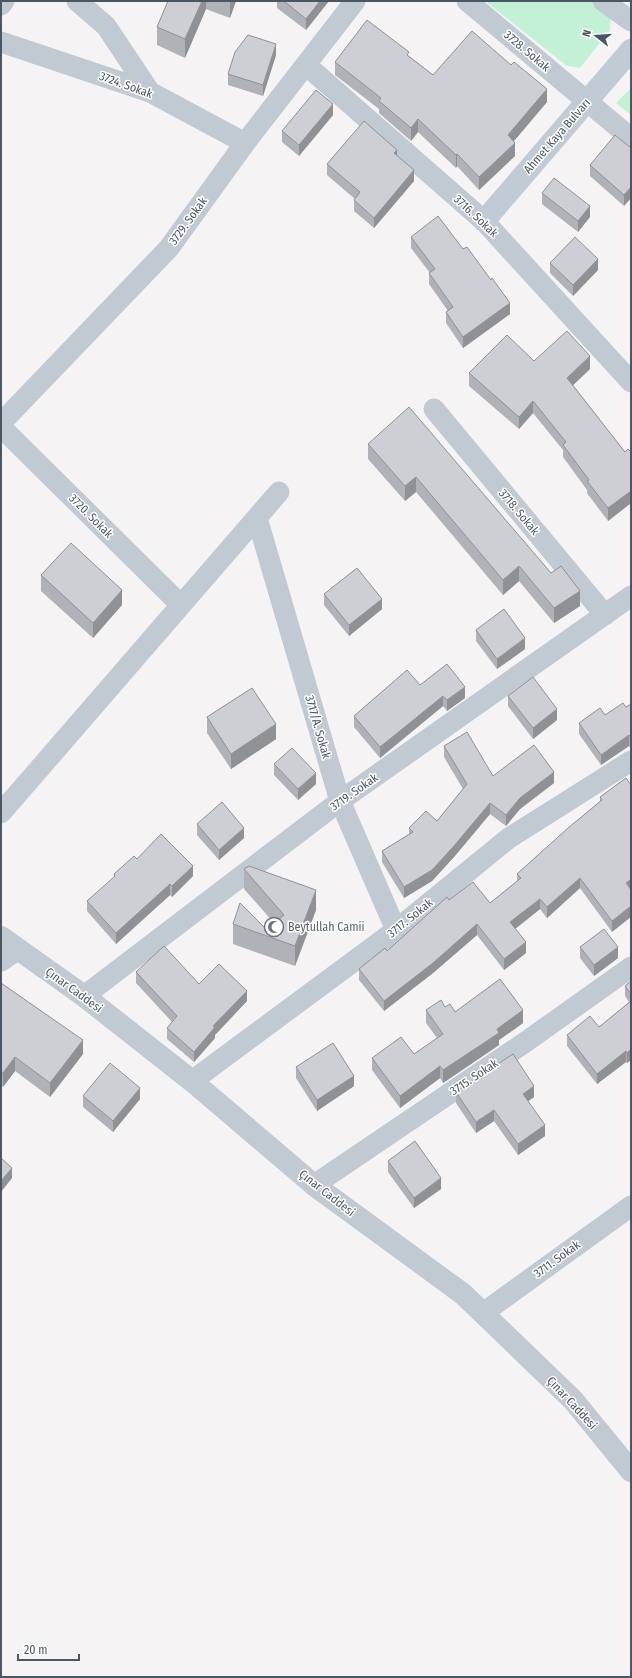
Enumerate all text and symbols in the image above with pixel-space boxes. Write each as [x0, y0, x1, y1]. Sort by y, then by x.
north arrow [576, 16, 616, 56]
street label: 3728. Sokak [501, 28, 553, 75]
text: N [580, 28, 594, 38]
street label: 3724. Sokak [98, 69, 155, 101]
street label: Ahmet Kaya Bulvarı [521, 96, 593, 176]
street label: 3716. Sokak [451, 192, 501, 240]
street label: 3729. Sokak [166, 194, 210, 248]
street label: 3718. Sokak [496, 486, 542, 538]
street label: 3720. Sokak [66, 491, 116, 541]
street label: 3717/A. Sokak [302, 694, 334, 761]
street label: 3719. Sokak [327, 770, 381, 814]
street label: 3717. Sokak [385, 895, 436, 940]
mosque icon: Beytullah Camii [263, 916, 285, 938]
place label: Beytullah Camii [288, 920, 364, 934]
street label: Çınar Caddesi [43, 965, 105, 1015]
street label: 3715. Sokak [447, 1056, 501, 1098]
street label: Çınar Caddesi [296, 1167, 358, 1219]
street label: 3711. Sokak [531, 1237, 583, 1280]
street label: Çınar Caddesi [544, 1374, 600, 1432]
scale bar [18, 1636, 79, 1662]
text: 20 m [24, 1643, 48, 1657]

